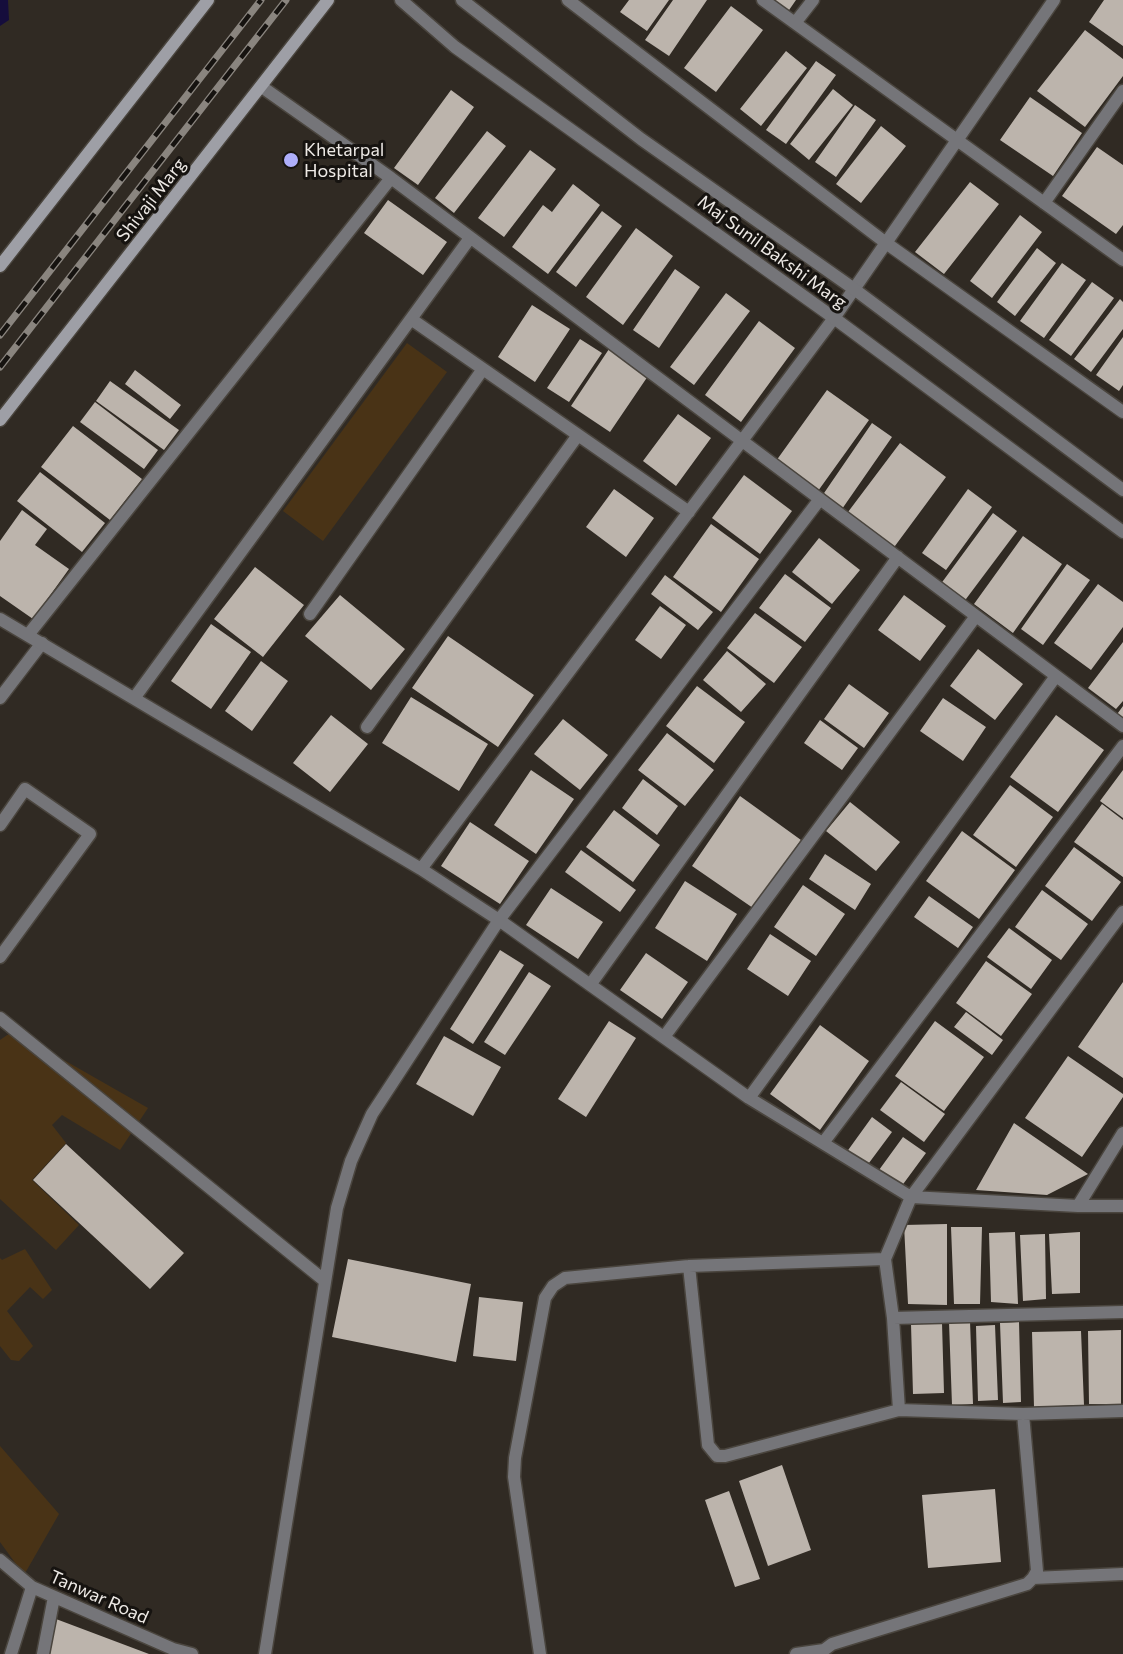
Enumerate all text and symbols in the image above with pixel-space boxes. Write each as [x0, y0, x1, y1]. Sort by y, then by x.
place label: Khetarpal Hospital [304, 139, 384, 182]
marker: Khetarpal Hospital [282, 151, 300, 169]
street label: Shivaji Marg [112, 154, 190, 246]
street label: Maj Sunil Bakshi Marg [693, 191, 851, 313]
street label: Tanwar Road [46, 1566, 152, 1628]

